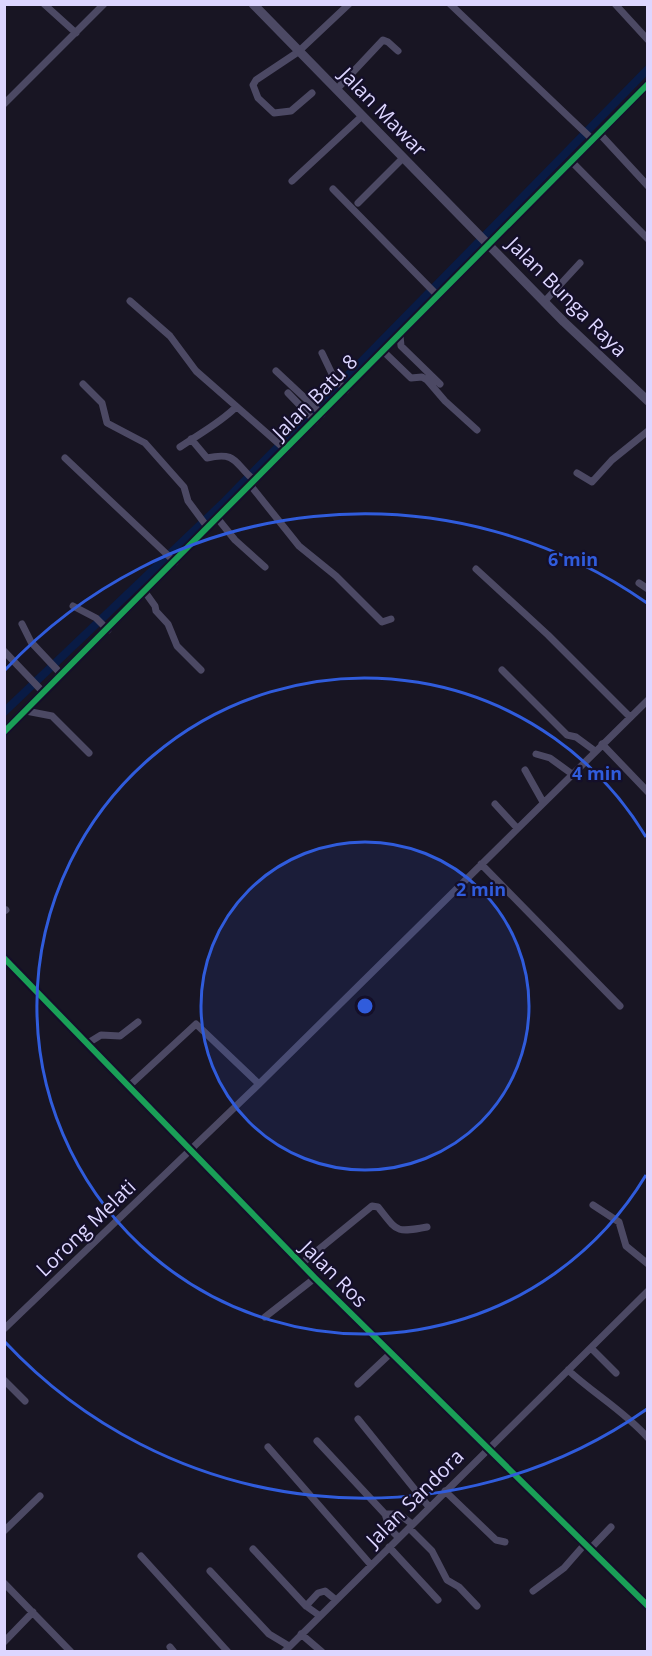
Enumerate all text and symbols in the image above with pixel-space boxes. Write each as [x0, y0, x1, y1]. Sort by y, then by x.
street label: Jalan Mawar [333, 60, 433, 162]
street label: Jalan Bunga Raya [500, 229, 633, 363]
street label: Jalan Batu 8 [265, 348, 363, 447]
text: 6 min [548, 547, 598, 571]
text: 4 min [572, 761, 622, 785]
text: 2 min [456, 877, 506, 901]
centre of rings [355, 996, 375, 1016]
street label: Lorong Melati [30, 1173, 141, 1282]
street label: Jalan Ros [294, 1233, 374, 1313]
street label: Jalan Sandora [358, 1443, 469, 1554]

